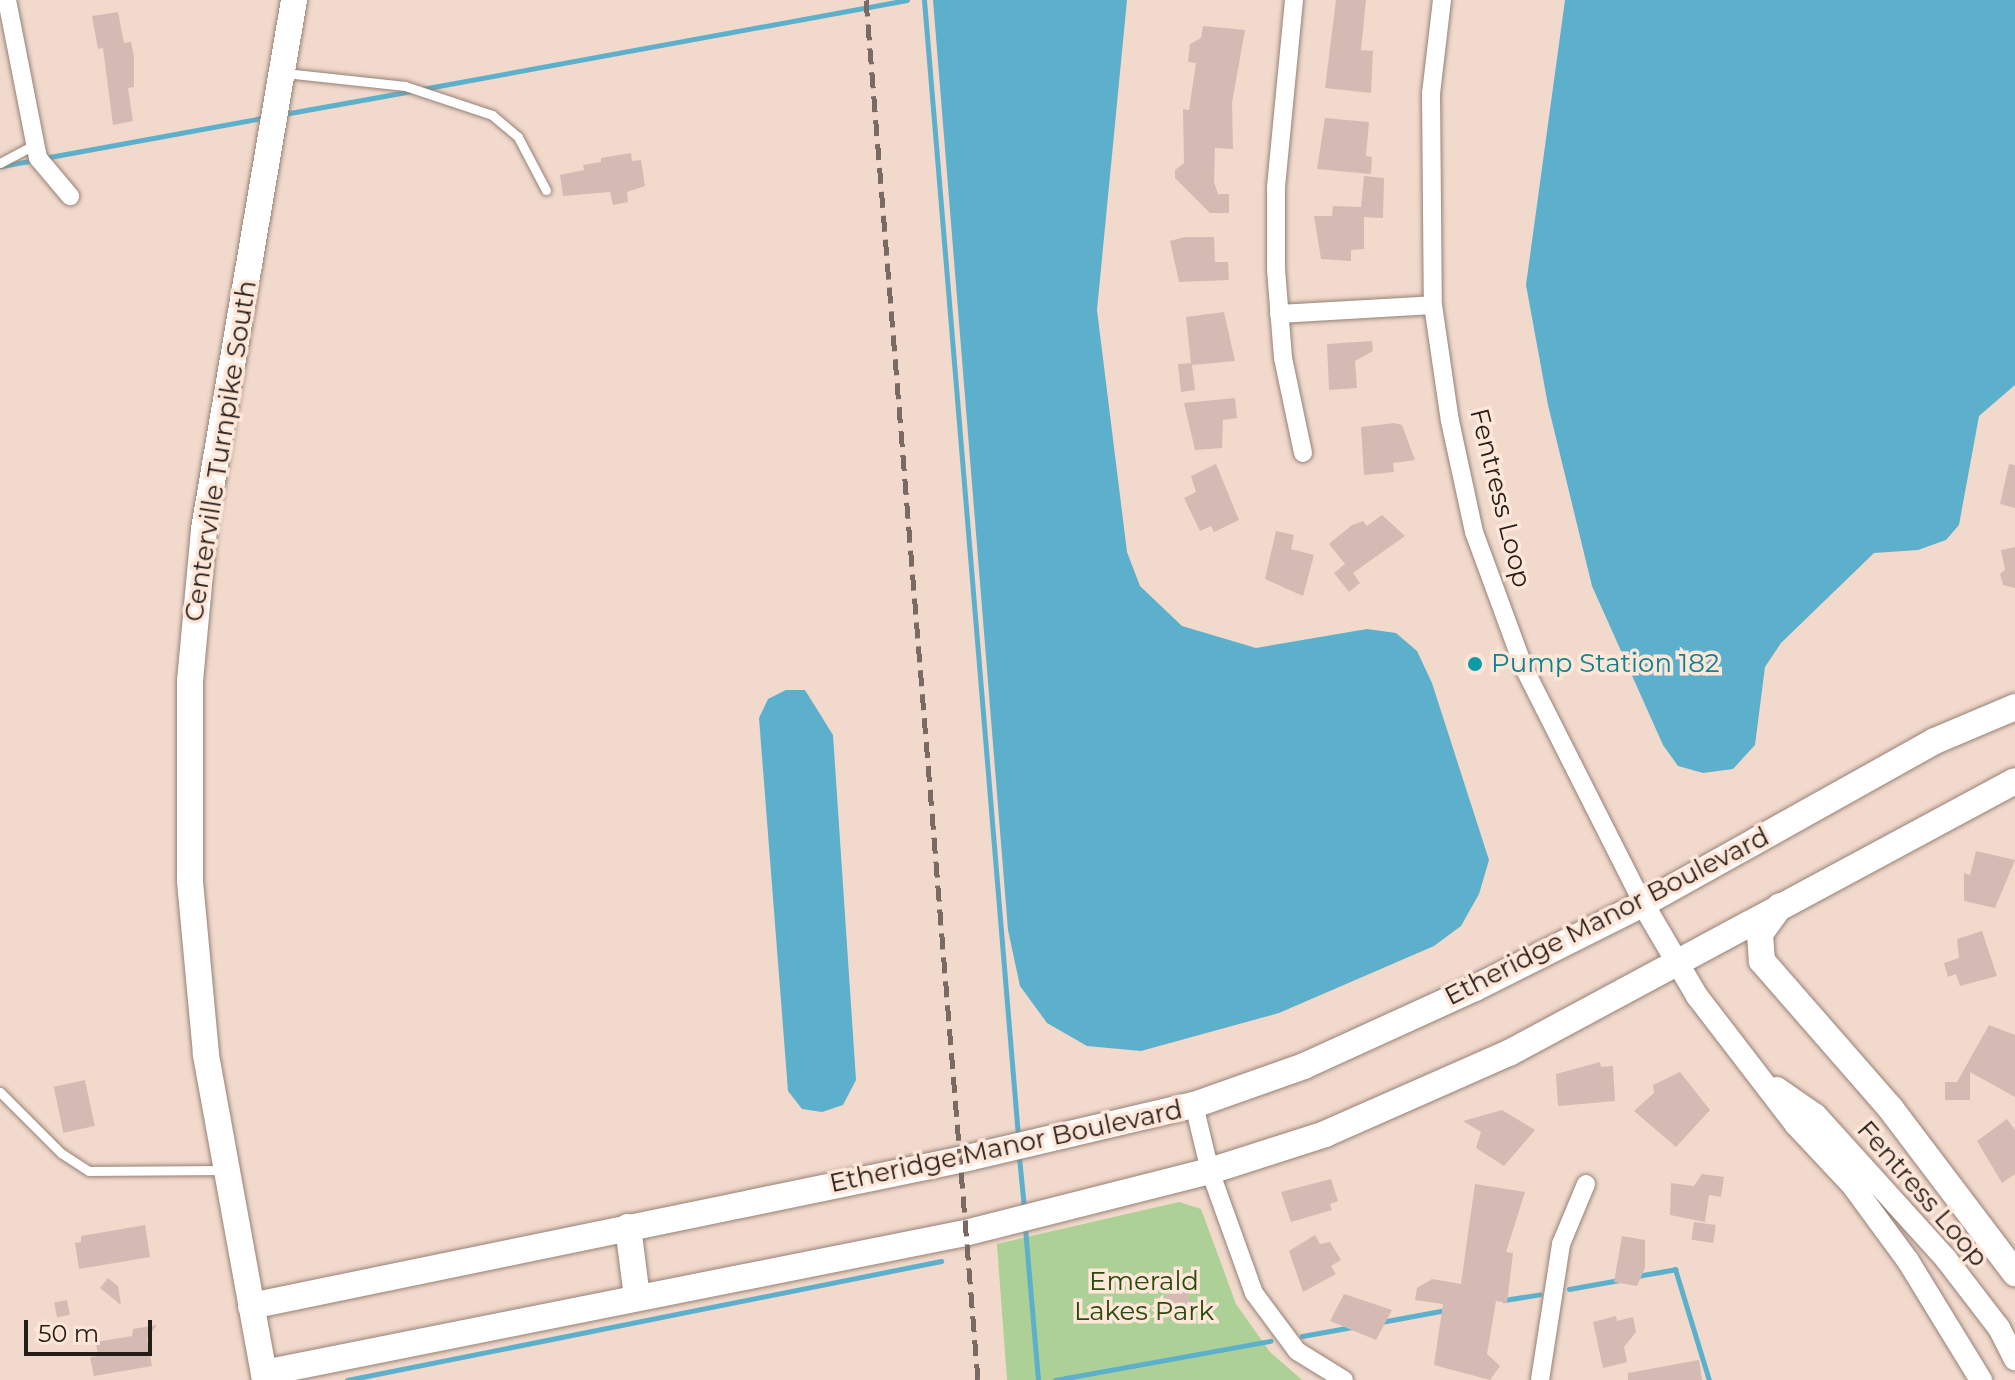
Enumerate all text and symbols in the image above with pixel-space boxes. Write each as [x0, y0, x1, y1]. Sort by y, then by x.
street label: Centerville Turnpike South [179, 278, 263, 624]
street label: Fentress Loop [1463, 405, 1537, 591]
place label: Pump Station 182 [1491, 648, 1720, 680]
marker: Pump Station 182 [1466, 655, 1484, 673]
street label: Etheridge Manor Boulevard [1440, 821, 1774, 1013]
street label: Etheridge Manor Boulevard [827, 1094, 1185, 1200]
street label: Fentress Loop [1850, 1115, 1994, 1273]
park label: Emerald Lakes Park [1074, 1266, 1214, 1328]
scale bar [28, 1304, 156, 1354]
text: 50 m [38, 1319, 99, 1348]

